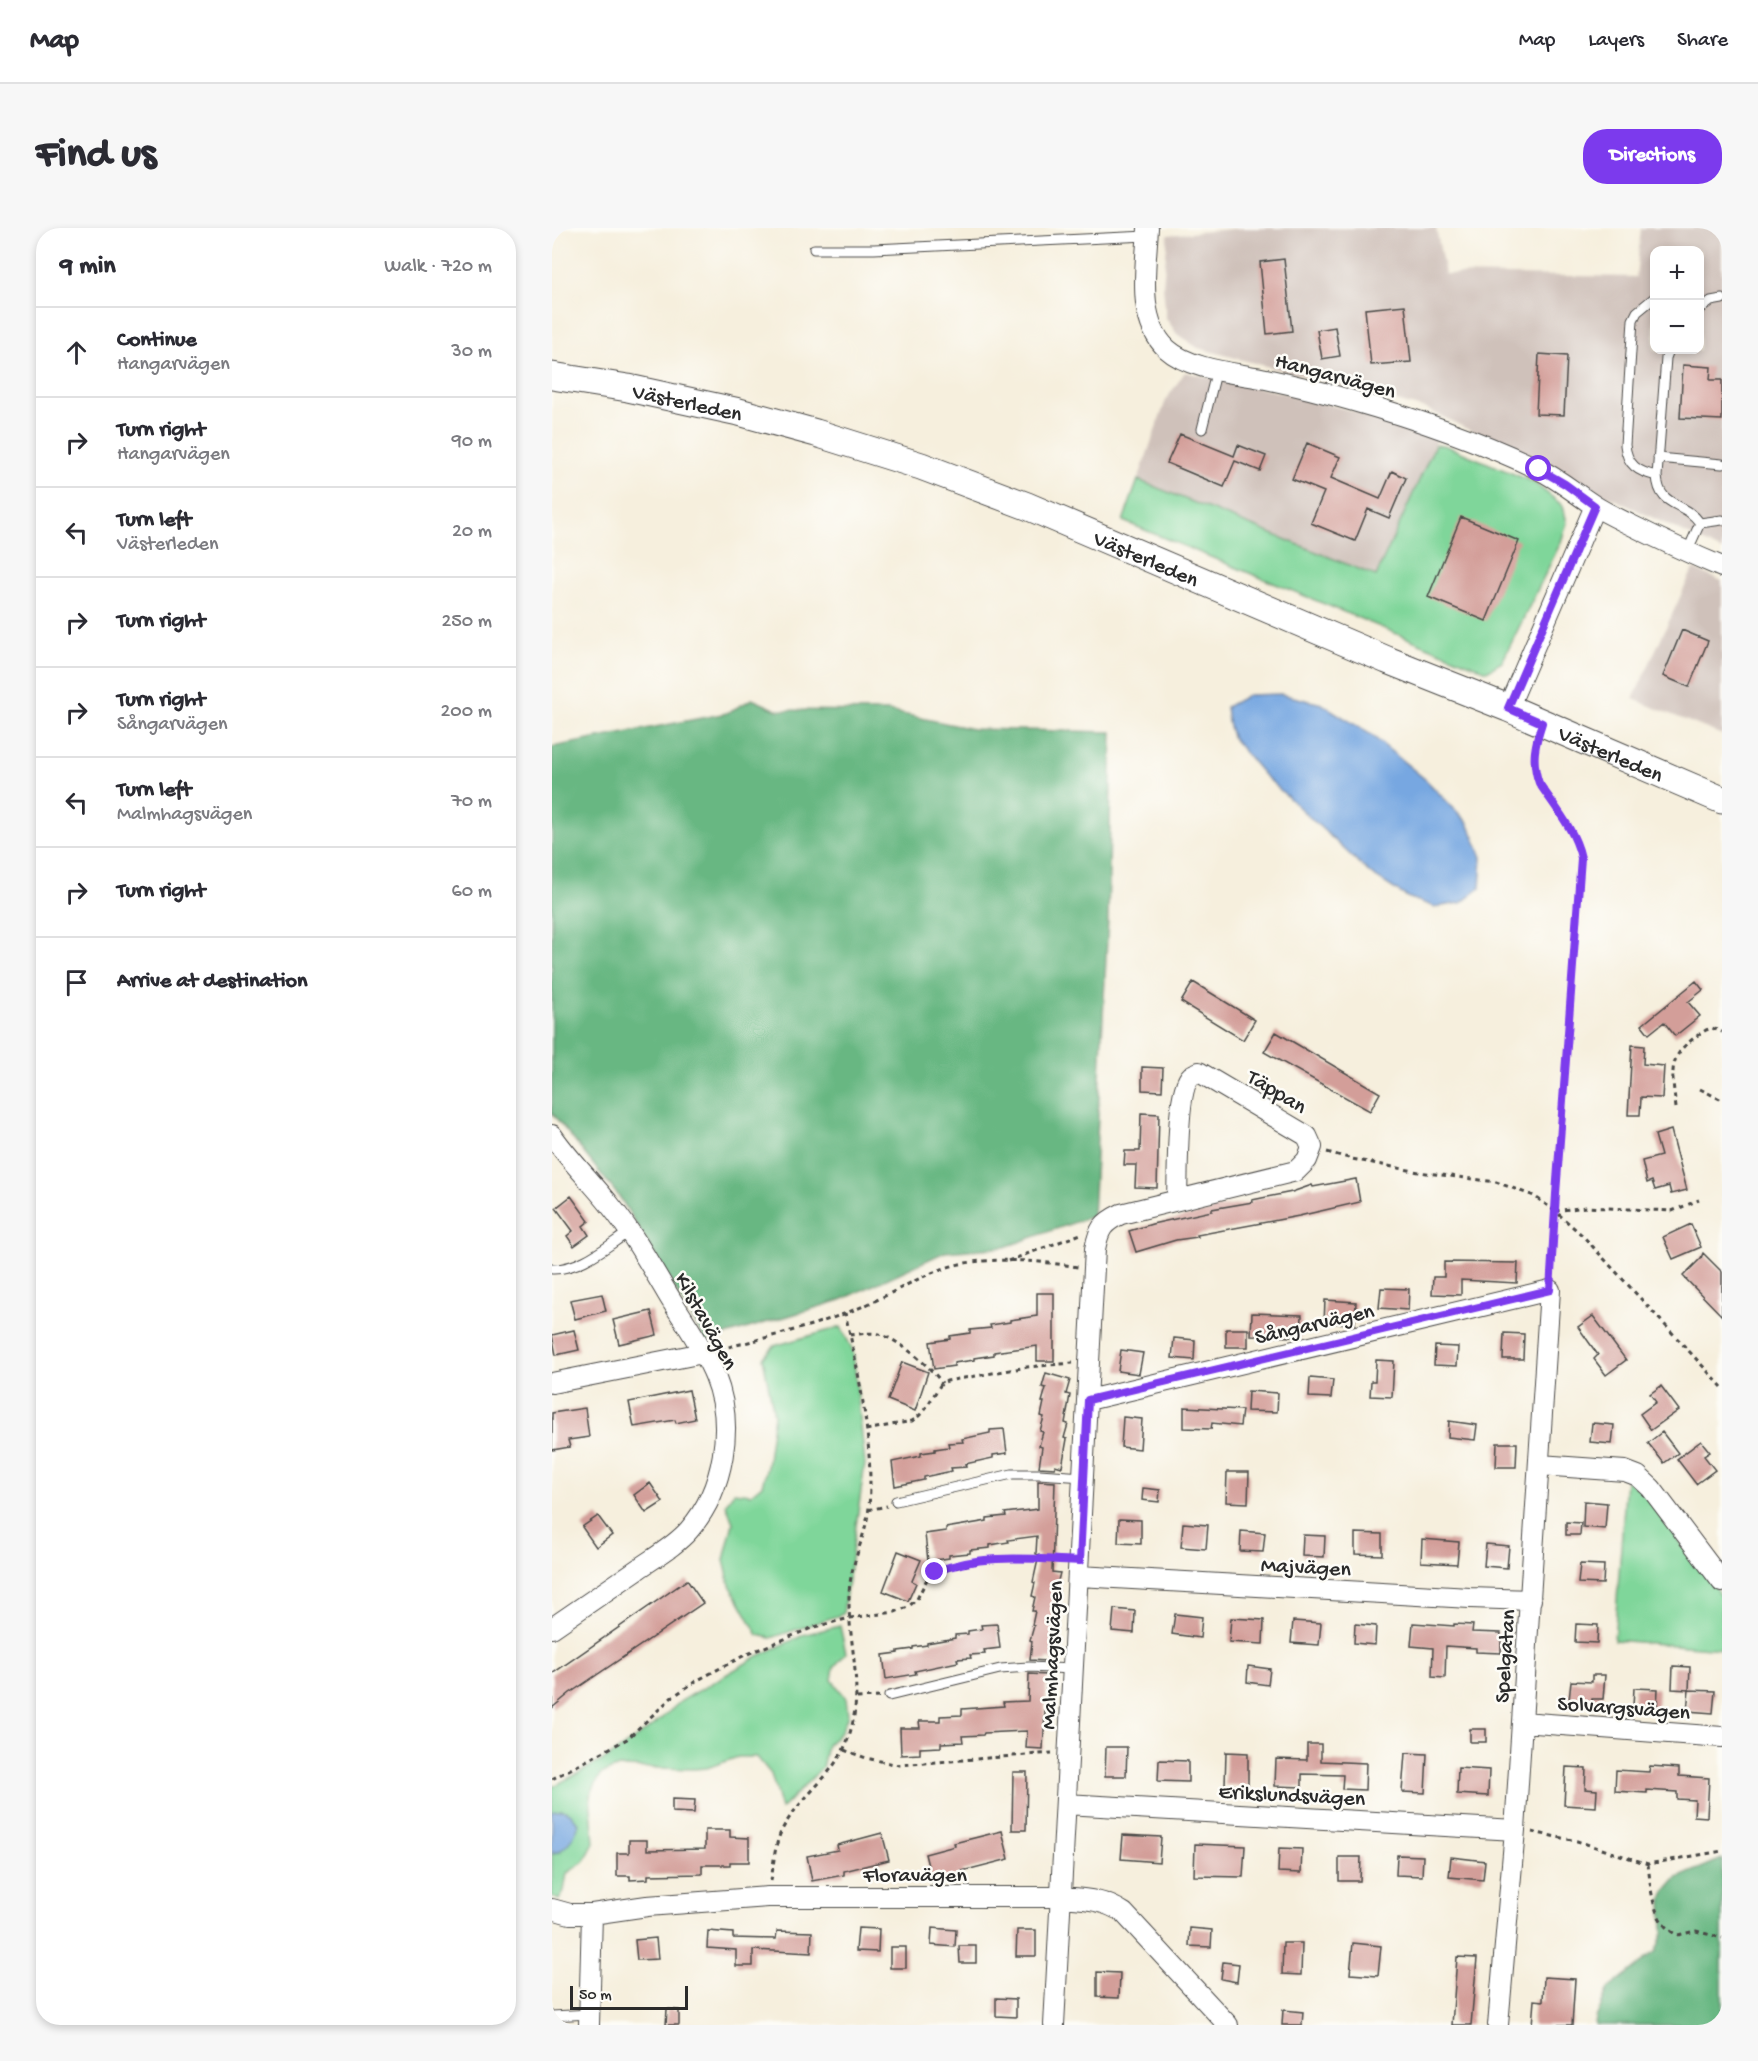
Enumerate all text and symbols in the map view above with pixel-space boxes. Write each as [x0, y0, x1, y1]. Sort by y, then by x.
text: Map [30, 25, 79, 58]
text: Map [1519, 29, 1555, 54]
text: Layers [1588, 29, 1644, 54]
text: Share [1677, 29, 1728, 54]
button: Directions [1583, 129, 1722, 184]
text: Find us [36, 132, 156, 181]
map controls [1650, 246, 1704, 354]
button: + [1650, 246, 1704, 300]
text: 9 min [60, 252, 116, 283]
text: Walk · 720 m [384, 256, 492, 279]
button: − [1650, 300, 1704, 354]
text: Continue [117, 328, 197, 354]
icon: ahead [60, 336, 93, 369]
text: 30 m [451, 341, 492, 364]
street label: Hangarvägen [1272, 349, 1399, 407]
text: Hangarvägen [117, 354, 230, 377]
street label: Västerleden [629, 380, 745, 429]
text: Turn right [117, 418, 205, 444]
icon: right [60, 426, 93, 459]
text: 90 m [452, 431, 492, 454]
text: Hangarvägen [117, 444, 230, 467]
route start [1525, 455, 1551, 481]
text: Turn left [117, 508, 191, 534]
icon: left [60, 516, 93, 549]
text: 20 m [452, 521, 492, 544]
street label: Västerleden [1088, 527, 1202, 595]
text: Västerleden [117, 534, 218, 557]
icon: right [60, 606, 93, 639]
text: Turn right [117, 609, 205, 635]
text: 250 m [441, 611, 492, 634]
text: Turn right [117, 688, 205, 714]
icon: right [60, 696, 93, 729]
text: 200 m [441, 701, 492, 724]
text: Sångarvägen [117, 714, 228, 737]
street label: Västerleden [1553, 722, 1667, 790]
text: Turn left [117, 778, 191, 804]
icon: left [60, 786, 93, 819]
text: 70 m [451, 791, 492, 814]
text: Malmhagsvägen [117, 804, 252, 827]
icon: right [60, 876, 93, 909]
text: Turn right [117, 879, 205, 905]
text: 60 m [452, 881, 492, 904]
icon: arrive [60, 966, 93, 999]
text: Arrive at destination [117, 969, 307, 995]
street label: Täppan [1240, 1065, 1311, 1122]
street label: Kilstavägen [667, 1269, 742, 1376]
street label: Sångarvägen [1253, 1299, 1378, 1352]
street label: Majvägen [1260, 1554, 1352, 1584]
route end [921, 1558, 947, 1584]
street label: Malmhagsvägen [1037, 1580, 1071, 1730]
street label: Spelgatan [1491, 1608, 1523, 1704]
street label: Solvargsvägen [1556, 1692, 1692, 1728]
street label: Erikslundsvägen [1218, 1780, 1366, 1814]
street label: Floravägen [862, 1864, 967, 1890]
scale bar [570, 1983, 688, 2010]
text: 50 m [579, 1987, 612, 2006]

